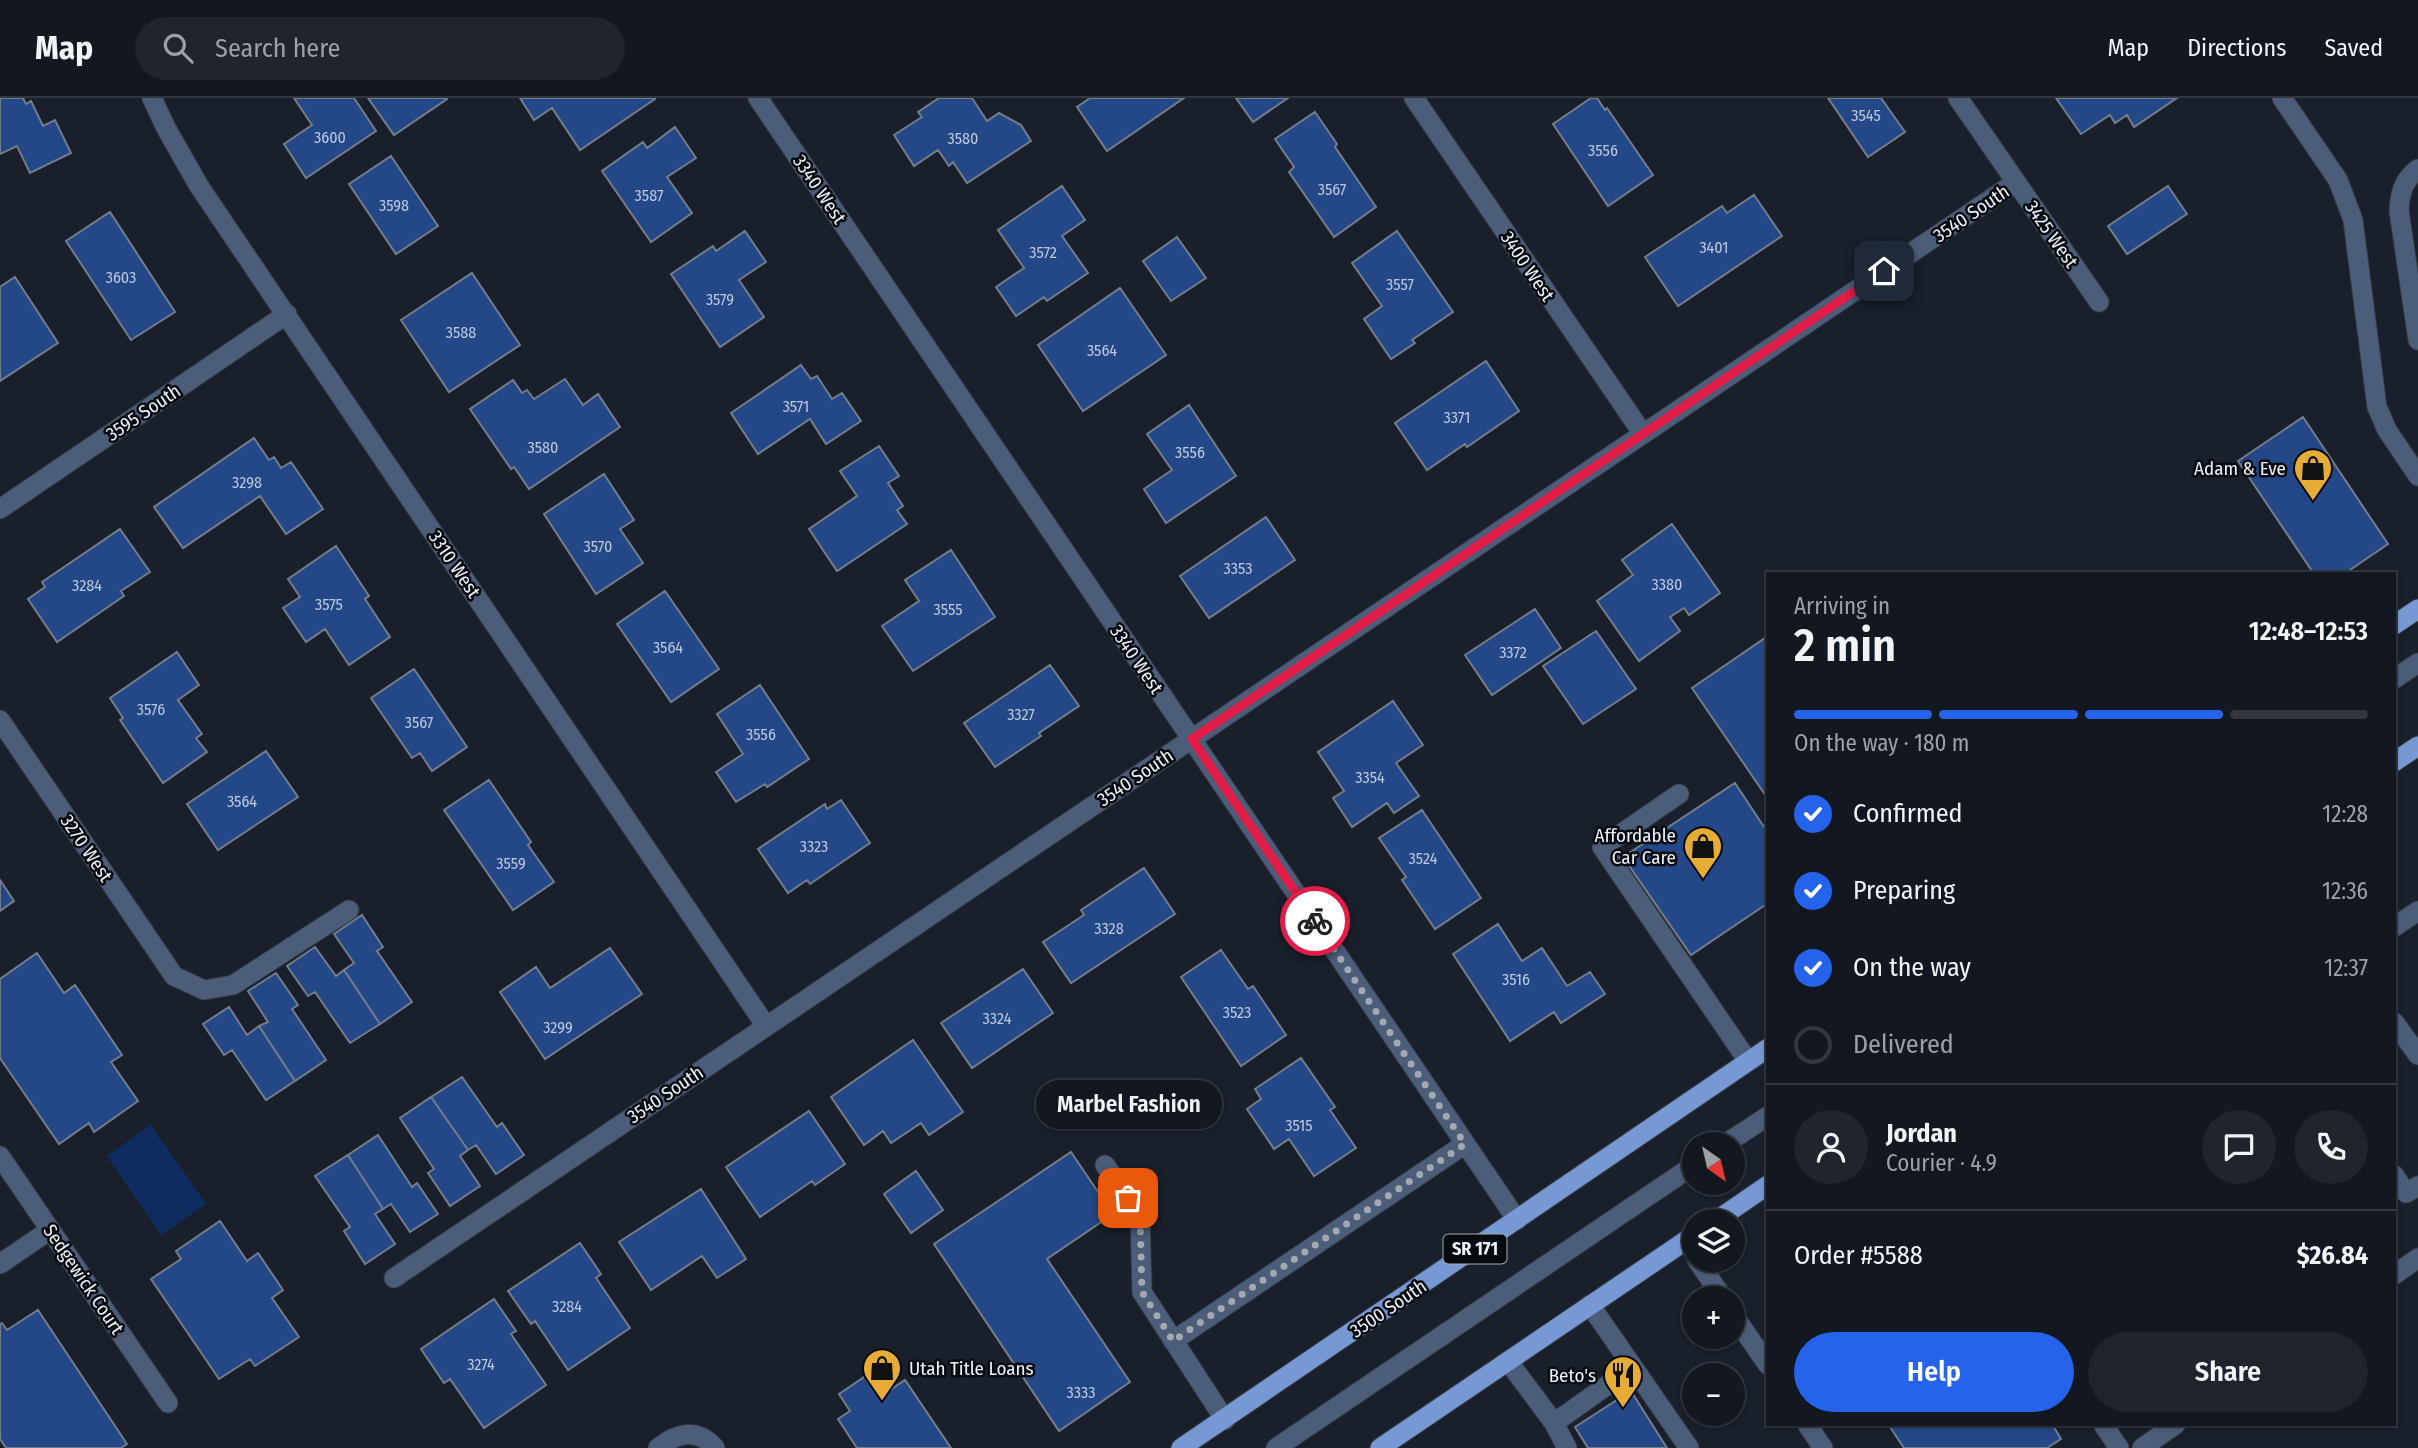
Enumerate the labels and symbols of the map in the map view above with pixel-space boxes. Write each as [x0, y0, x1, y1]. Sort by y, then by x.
house number: 3545 [1851, 106, 1881, 125]
house number: 3600 [314, 128, 346, 147]
house number: 3580 [948, 129, 978, 148]
house number: 3556 [1588, 141, 1618, 160]
street label: 3340 West [788, 150, 851, 229]
house number: 3567 [1318, 180, 1347, 199]
street label: 3540 South [1929, 180, 2014, 247]
house number: 3587 [635, 186, 664, 205]
house number: 3598 [379, 196, 409, 215]
street label: 3425 West [2020, 196, 2083, 273]
street label: 3400 West [1496, 227, 1560, 306]
house number: 3401 [1699, 238, 1729, 257]
pin [1854, 241, 1914, 301]
house number: 3572 [1029, 243, 1057, 262]
house number: 3603 [106, 268, 136, 287]
house number: 3557 [1386, 275, 1415, 294]
house number: 3579 [706, 290, 734, 309]
house number: 3588 [446, 323, 476, 342]
house number: 3564 [1087, 341, 1117, 360]
street label: 3595 South [102, 379, 185, 446]
house number: 3571 [783, 397, 809, 416]
house number: 3371 [1444, 408, 1470, 427]
house number: 3580 [528, 438, 558, 457]
house number: 3556 [1175, 443, 1205, 462]
shop icon: Adam & Eve [2292, 447, 2334, 502]
place label: Adam & Eve [2194, 457, 2286, 480]
house number: 3298 [232, 473, 262, 492]
street label: 3310 West [424, 526, 486, 603]
house number: 3570 [584, 537, 612, 556]
house number: 3353 [1224, 559, 1252, 578]
house number: 3380 [1652, 575, 1682, 594]
house number: 3284 [72, 576, 102, 595]
house number: 3575 [315, 595, 343, 614]
house number: 3555 [933, 600, 963, 619]
street label: 3340 West [1105, 620, 1168, 699]
house number: 3564 [653, 638, 683, 657]
house number: 3372 [1499, 643, 1527, 662]
house number: 3576 [137, 700, 165, 719]
house number: 3327 [1007, 705, 1035, 724]
house number: 3567 [405, 713, 434, 732]
house number: 3556 [746, 725, 776, 744]
street label: 3540 South [1093, 744, 1178, 811]
house number: 3354 [1355, 768, 1385, 787]
house number: 3564 [227, 792, 257, 811]
street label: 3270 West [56, 810, 118, 887]
place label: Affordable Car Care [1595, 824, 1676, 869]
shop icon: Affordable Car Care [1682, 825, 1724, 880]
house number: 3323 [800, 837, 828, 856]
house number: 3524 [1409, 849, 1438, 868]
house number: 3559 [496, 854, 526, 873]
courier [1280, 886, 1350, 956]
house number: 3328 [1094, 919, 1124, 938]
house number: 3516 [1502, 970, 1530, 989]
house number: 3523 [1223, 1003, 1251, 1022]
house number: 3324 [983, 1009, 1012, 1028]
house number: 3299 [543, 1018, 573, 1037]
street label: 3540 South [623, 1061, 708, 1128]
callout: Marbel Fashion [1035, 1079, 1221, 1128]
house number: 3515 [1285, 1116, 1313, 1135]
north arrow [1682, 1132, 1745, 1195]
pin [1098, 1168, 1158, 1228]
street label: Sedgewick Court [38, 1220, 129, 1339]
road number: SR 171 [1444, 1234, 1506, 1264]
street label: 3500 South [1346, 1275, 1431, 1342]
house number: 3284 [552, 1297, 582, 1316]
shop icon: Utah Title Loans [861, 1347, 903, 1402]
restaurant icon: Beto's [1602, 1354, 1644, 1409]
house number: 3274 [467, 1355, 495, 1374]
place label: Utah Title Loans [909, 1357, 1034, 1380]
place label: Beto's [1549, 1364, 1596, 1387]
house number: 3333 [1067, 1383, 1095, 1402]

